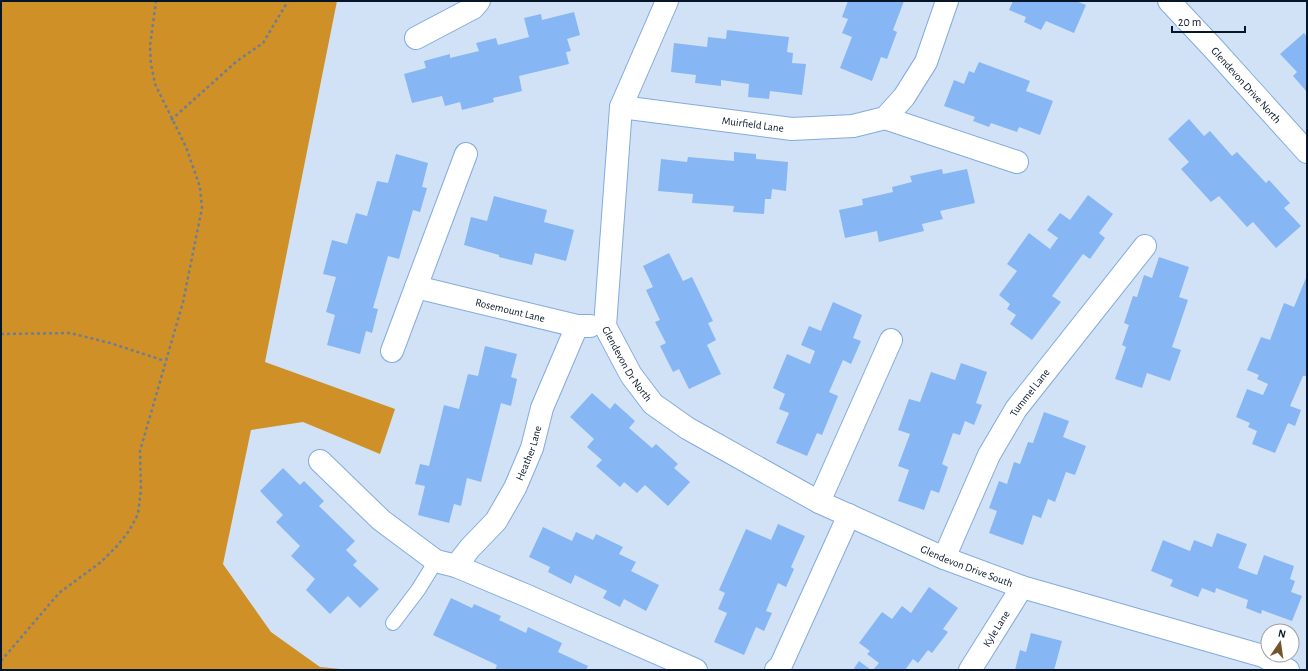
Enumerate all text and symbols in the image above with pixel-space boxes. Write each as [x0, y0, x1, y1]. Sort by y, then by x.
scale bar [1172, 8, 1245, 34]
text: 20 m [1178, 16, 1201, 28]
street label: Glendevon Drive North [1209, 45, 1283, 125]
street label: Muirfield Lane [721, 115, 784, 134]
street label: Rosemount Lane [474, 297, 546, 324]
street label: Glendevon Dr North [600, 324, 654, 404]
street label: Tummel Lane [1008, 367, 1052, 419]
street label: Heather Lane [514, 425, 543, 482]
street label: Glendevon Drive South [919, 543, 1014, 589]
street label: Kyle Lane [981, 609, 1012, 649]
north arrow [1260, 623, 1300, 663]
text: N [1277, 628, 1287, 640]

